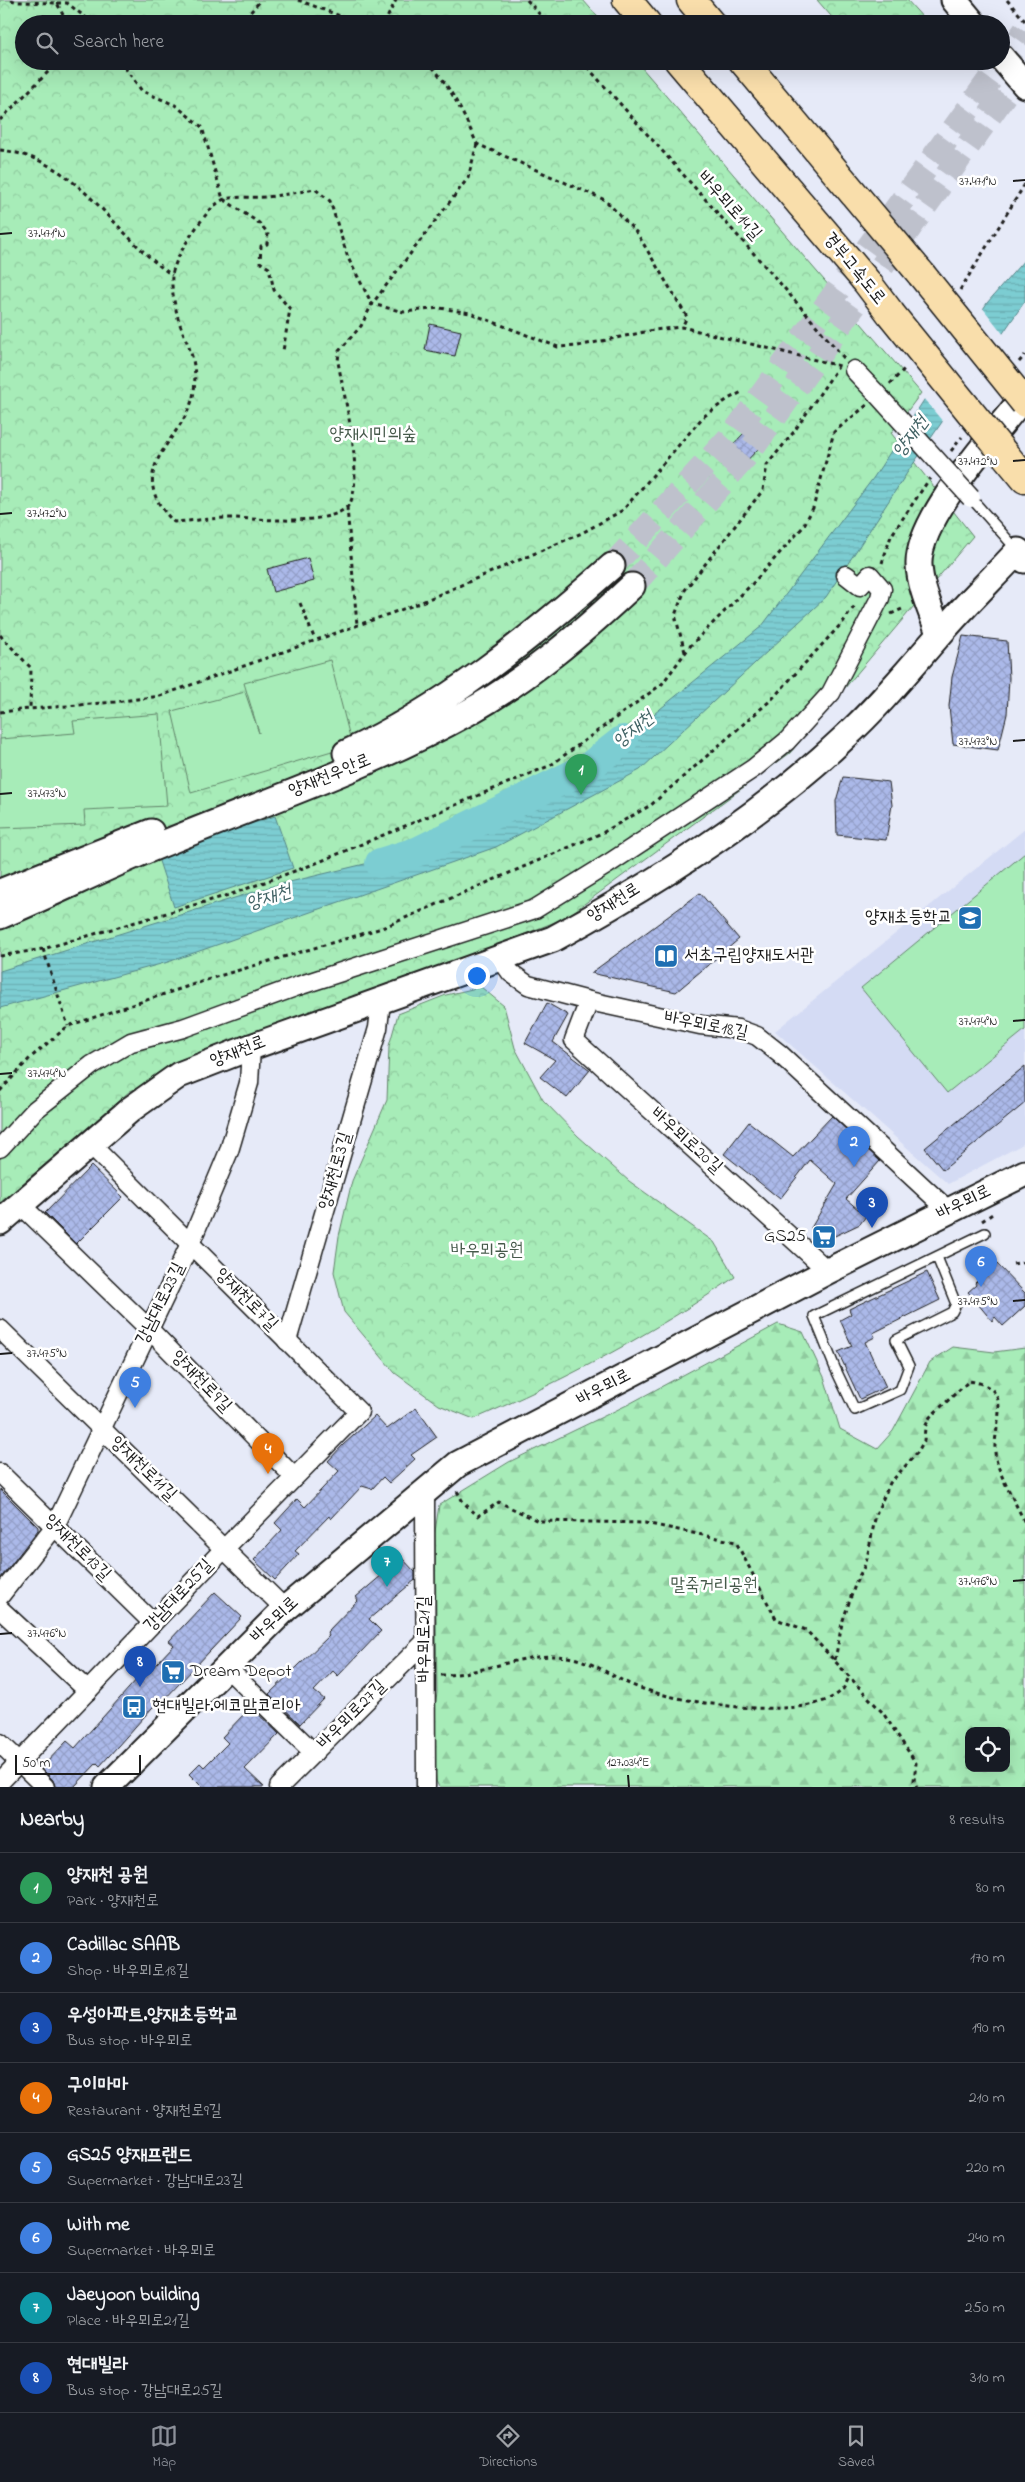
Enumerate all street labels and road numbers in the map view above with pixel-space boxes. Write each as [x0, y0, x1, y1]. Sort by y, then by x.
street label: 바우뫼로14길 [691, 166, 768, 247]
street label: 경부고속도로 [817, 227, 891, 311]
street label: 양재천우안로 [285, 748, 375, 804]
street label: 양재천로 [583, 877, 645, 929]
street label: 바우뫼로18길 [662, 1005, 751, 1047]
street label: 양재천로 [206, 1029, 270, 1075]
street label: 바우뫼로20길 [644, 1102, 728, 1181]
street label: 양재천로3길 [312, 1129, 360, 1213]
street label: 바우뫼로 [932, 1179, 996, 1227]
street label: 강남대로23길 [130, 1258, 192, 1350]
street label: 양재천로7길 [209, 1263, 284, 1338]
street label: 양재천로9길 [165, 1345, 238, 1419]
street label: 바우뫼로 [572, 1363, 636, 1413]
street label: 양재천로11길 [104, 1431, 183, 1508]
street label: 양재천로13길 [38, 1509, 117, 1588]
street label: 강남대로25길 [138, 1553, 220, 1638]
street label: 바우뫼로 [245, 1591, 305, 1649]
street label: 바우뫼로21길 [412, 1595, 438, 1683]
street label: 바우뫼로27길 [311, 1674, 393, 1756]

